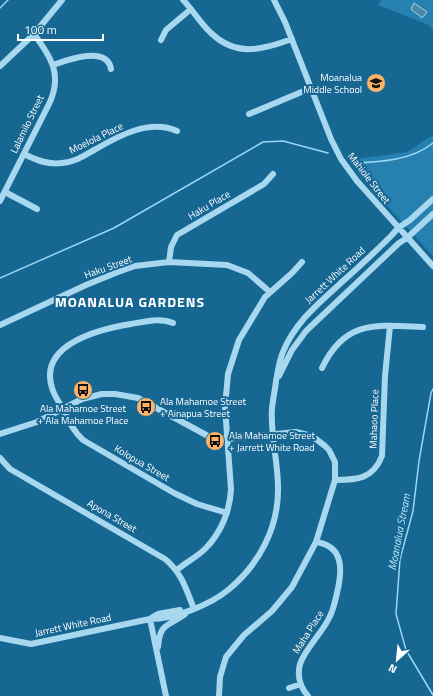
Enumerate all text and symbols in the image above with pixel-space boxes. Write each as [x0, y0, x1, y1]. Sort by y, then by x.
scale bar [18, 16, 103, 42]
text: 100 m [24, 20, 57, 39]
place label: Moanalua Middle School [303, 70, 362, 97]
school or university icon: Moanalua Middle School [365, 72, 387, 94]
street label: Lalamilo Street [6, 92, 48, 156]
street label: Moelola Place [66, 118, 126, 158]
street label: Mahiole Street [344, 149, 394, 207]
street label: Haku Place [185, 187, 233, 223]
street label: Jarrett White Road [301, 243, 369, 307]
street label: Haku Street [82, 251, 134, 283]
district label: MOANALUA GARDENS [55, 291, 205, 312]
bus stop icon: Ala Mahamoe Street + Ala Mahamoe Place [72, 379, 94, 401]
street label: Mahaoo Place [365, 389, 383, 449]
place label: Ala Mahamoe Street + Ainapua Street [160, 394, 246, 421]
bus stop icon: Ala Mahamoe Street + Ainapua Street [135, 396, 157, 418]
place label: Ala Mahamoe Street + Ala Mahamoe Place [38, 401, 128, 428]
place label: Ala Mahamoe Street + Jarrett White Road [229, 428, 315, 455]
bus stop icon: Ala Mahamoe Street + Jarrett White Road [204, 430, 226, 452]
street label: Kolopua Street [111, 441, 173, 485]
water label: Moanalua Stream [384, 492, 414, 572]
street label: Apona Street [84, 496, 140, 536]
street label: Maha Place [289, 607, 327, 657]
street label: Jarrett White Road [33, 610, 113, 640]
north arrow [377, 640, 417, 680]
text: N [385, 660, 399, 678]

